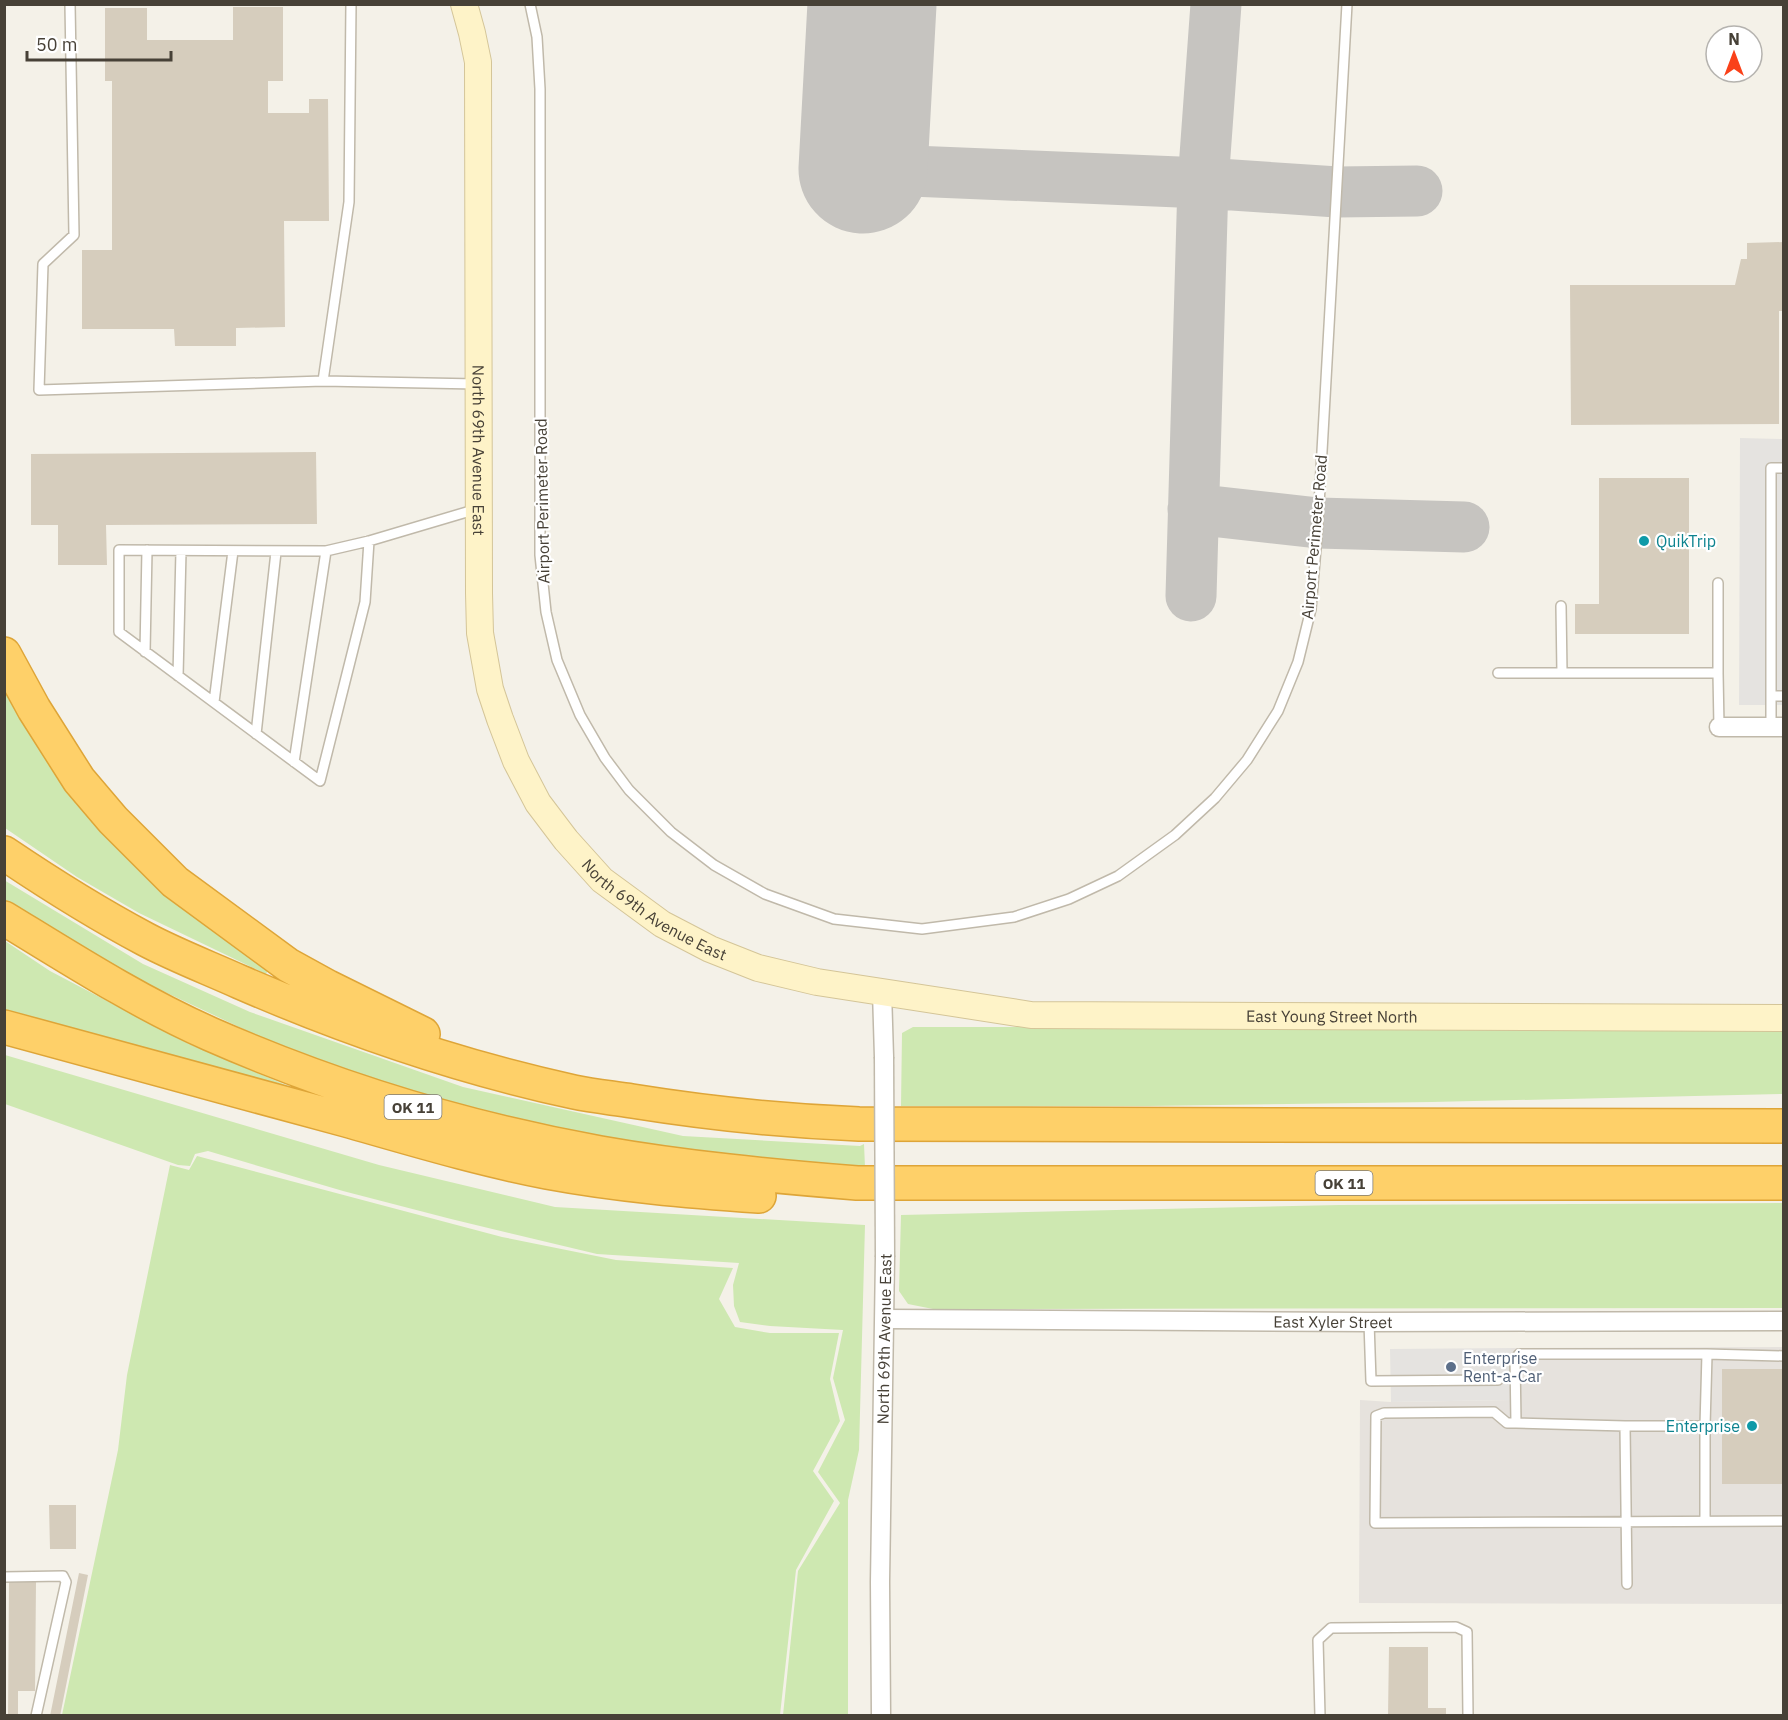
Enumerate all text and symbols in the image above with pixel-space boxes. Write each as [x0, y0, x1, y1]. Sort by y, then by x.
scale bar [27, 24, 171, 62]
north arrow [1704, 24, 1764, 84]
text: N [1728, 29, 1740, 49]
text: 50 m [36, 33, 78, 56]
street label: North 69th Avenue East [469, 365, 489, 536]
street label: Airport Perimeter Road [531, 418, 553, 584]
street label: Airport Perimeter Road [1297, 454, 1331, 620]
place label: QuikTrip [1656, 531, 1716, 551]
marker: QuikTrip [1637, 534, 1651, 548]
street label: North 69th Avenue East [578, 855, 730, 965]
street label: East Young Street North [1246, 1006, 1418, 1027]
road number: OK 11 [384, 1095, 442, 1119]
road number: OK 11 [1316, 1171, 1372, 1195]
street label: North 69th Avenue East [873, 1253, 895, 1425]
street label: East Xyler Street [1273, 1311, 1393, 1332]
place label: Enterprise Rent-a-Car [1463, 1348, 1542, 1386]
marker: Enterprise Rent-a-Car [1444, 1360, 1458, 1374]
place label: Enterprise [1666, 1416, 1740, 1436]
marker: Enterprise [1745, 1419, 1759, 1433]

